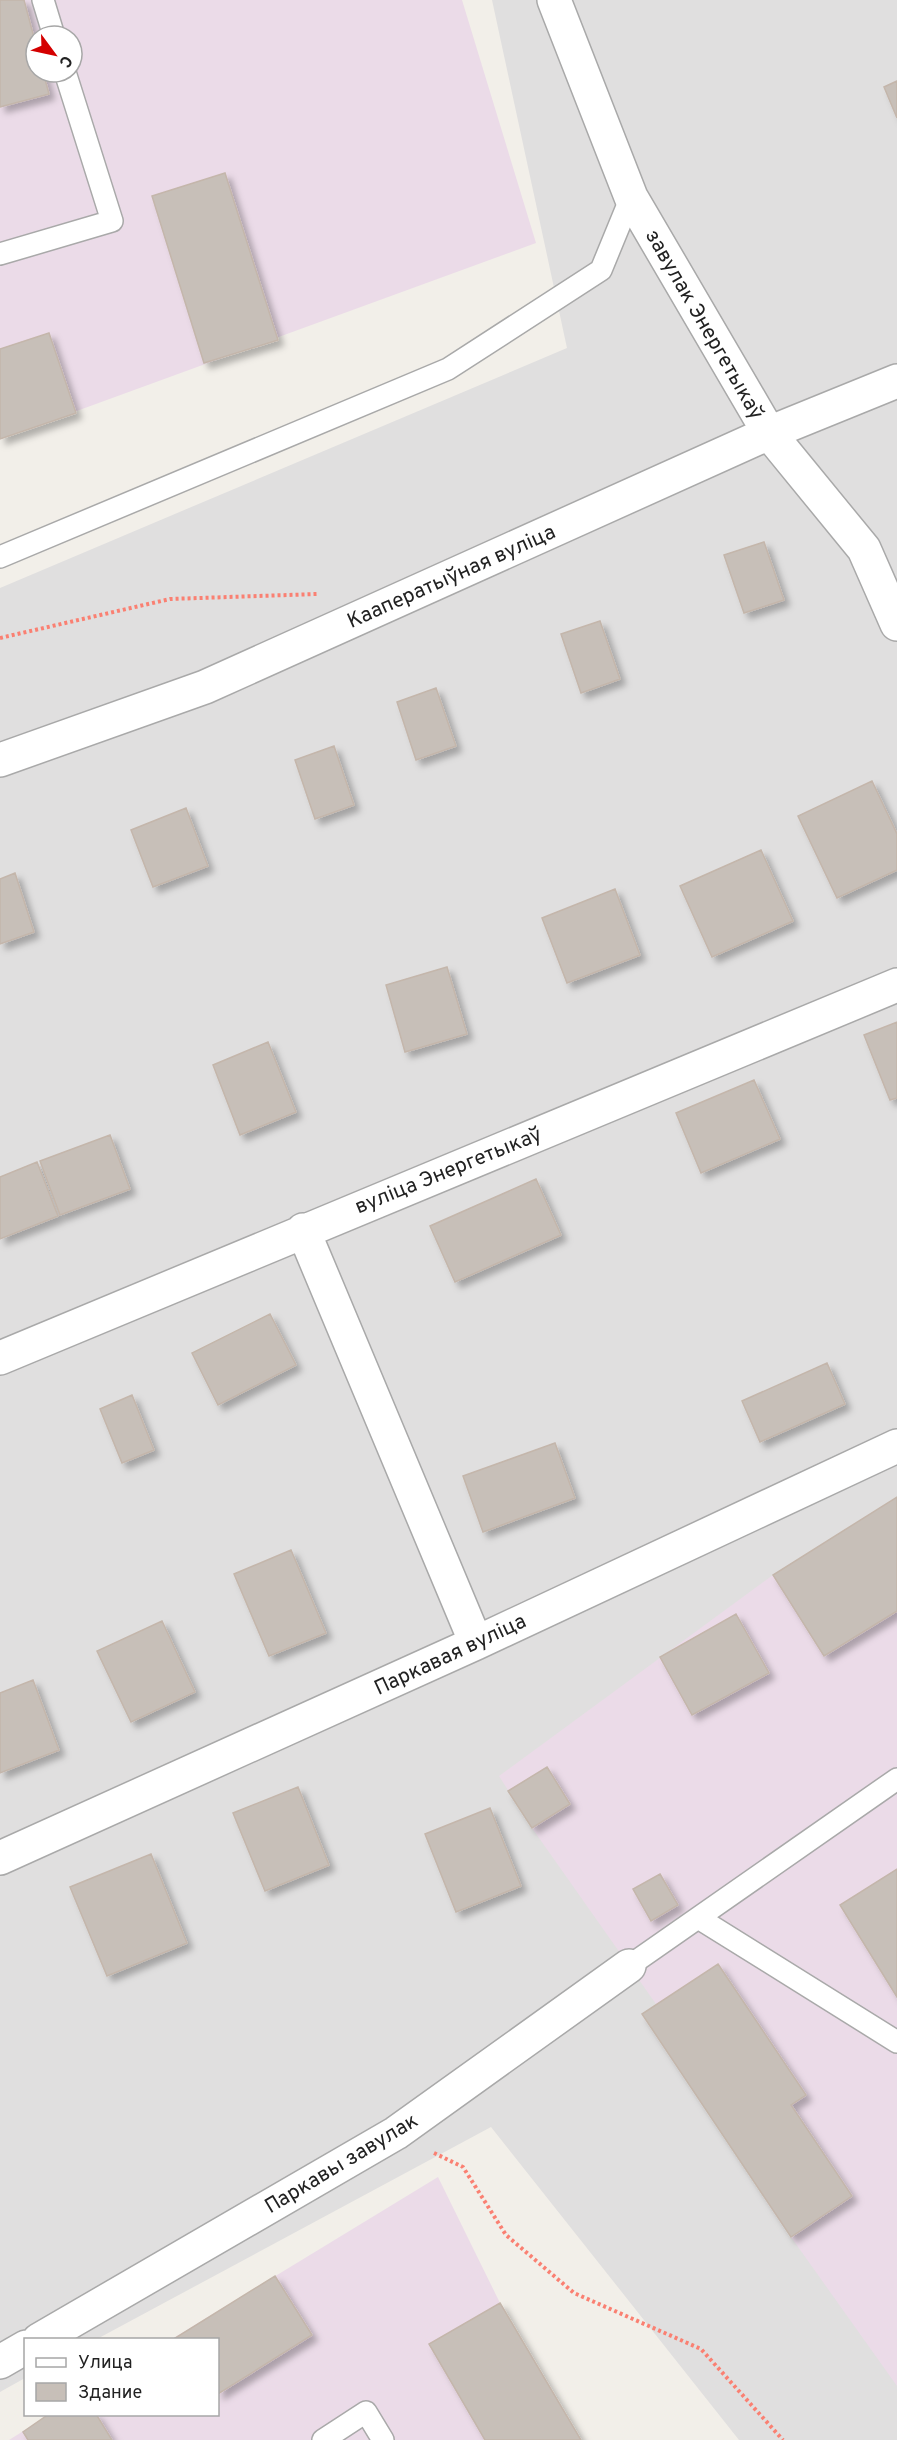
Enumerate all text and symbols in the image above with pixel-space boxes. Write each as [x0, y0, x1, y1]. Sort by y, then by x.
north arrow [24, 24, 84, 84]
text: С [54, 51, 76, 71]
street label: завулак Энергетыкаў [638, 225, 769, 425]
street label: Кааператыўная вуліца [343, 519, 560, 636]
street label: вуліца Энергетыкаў [351, 1122, 546, 1221]
street label: Паркавая вуліца [370, 1608, 531, 1702]
street label: Паркавы завулак [260, 2108, 423, 2221]
legend [24, 2338, 219, 2416]
text: Улица [78, 2352, 132, 2375]
text: Здание [78, 2382, 142, 2405]

